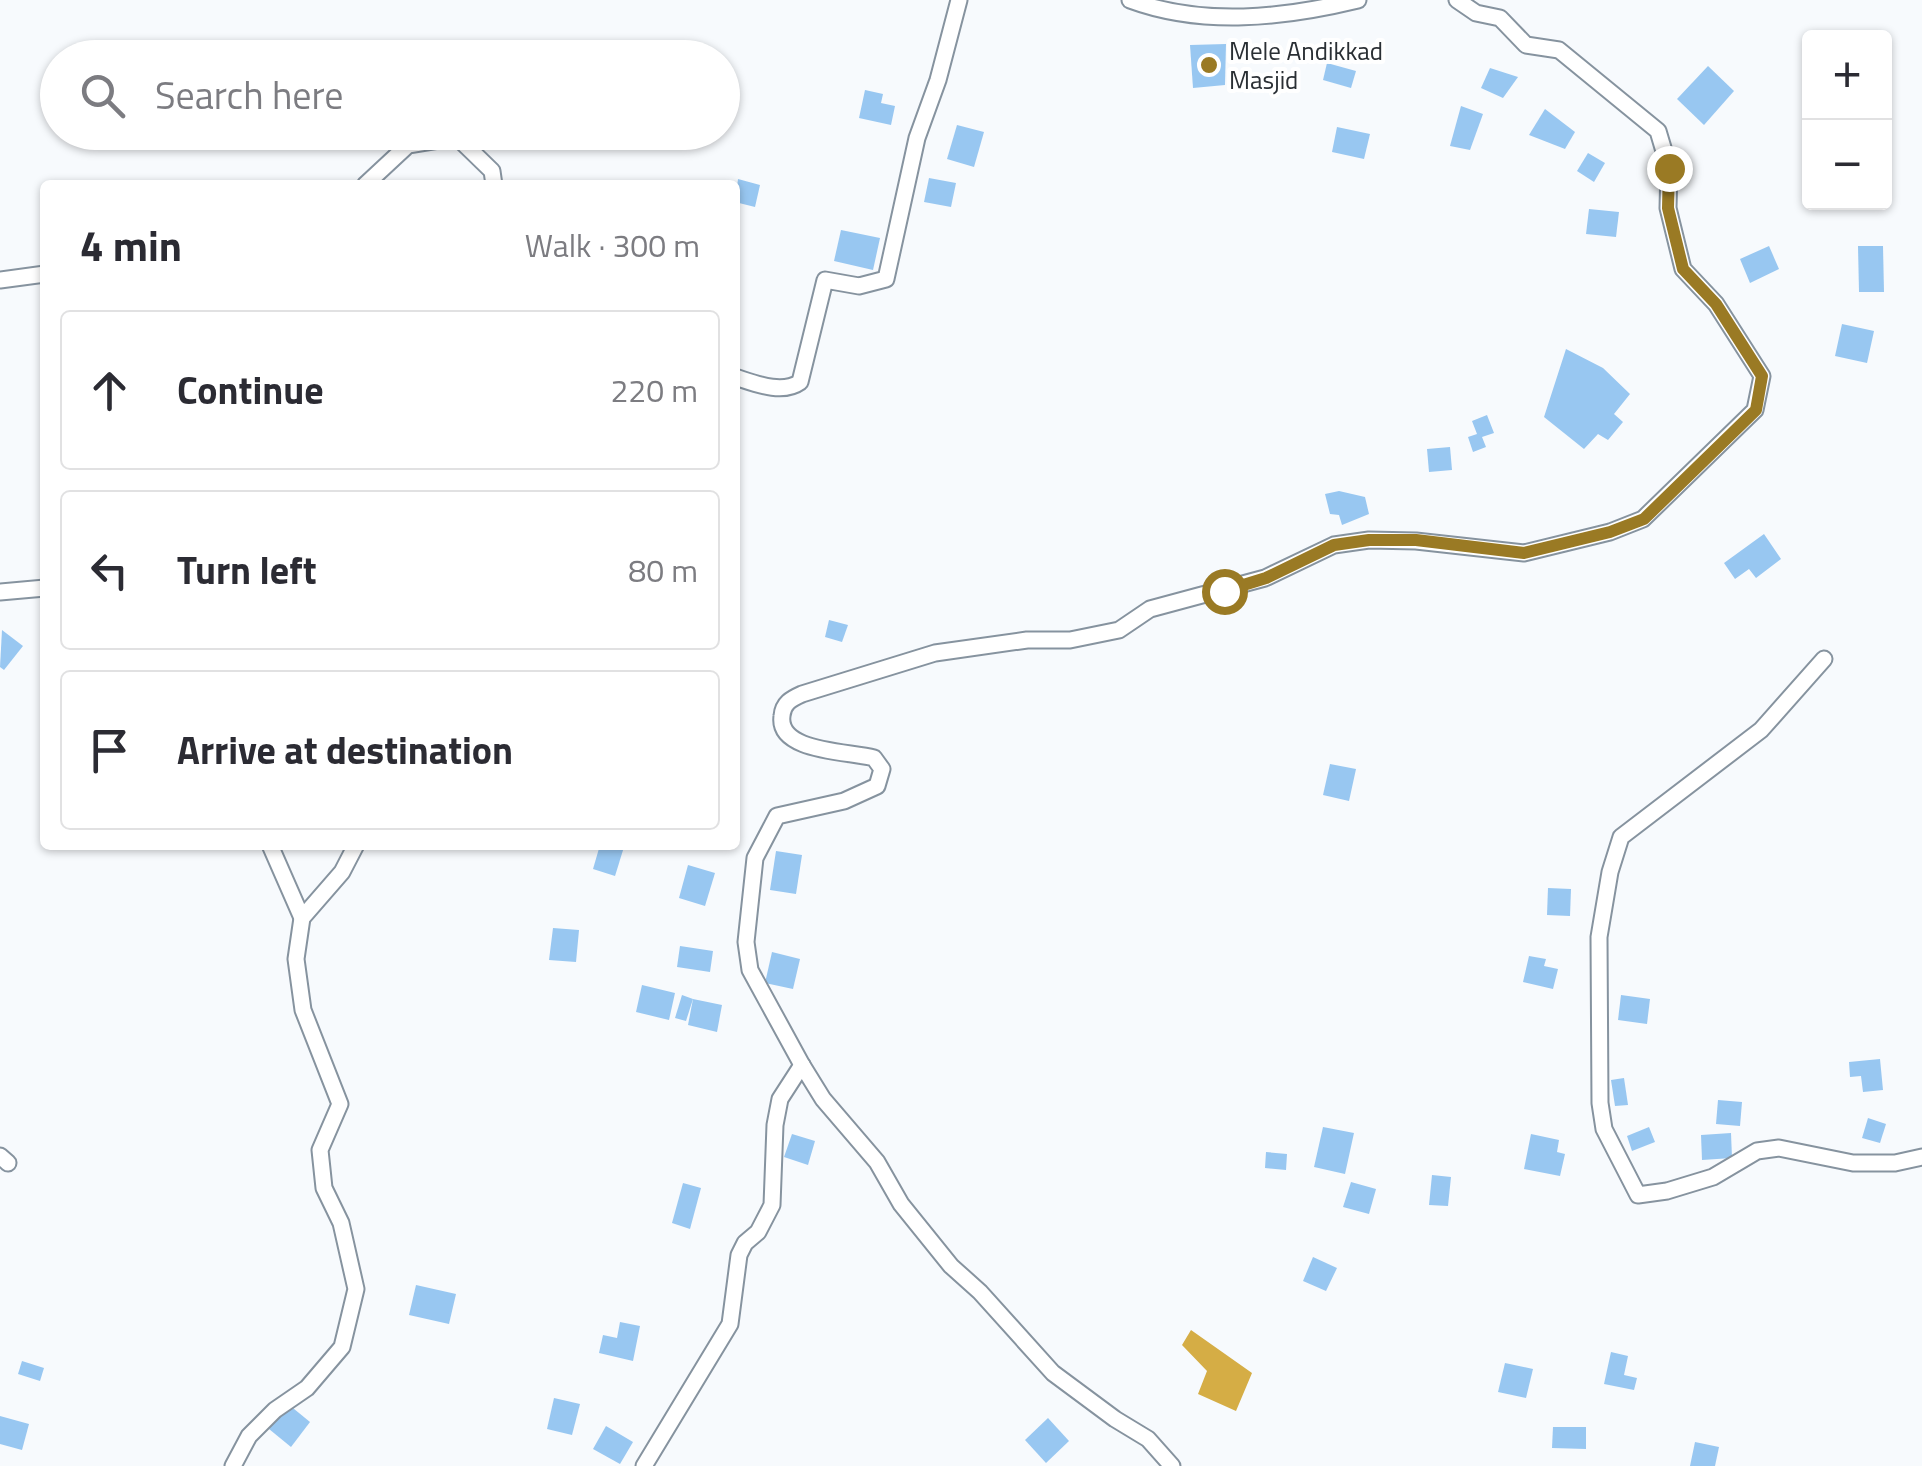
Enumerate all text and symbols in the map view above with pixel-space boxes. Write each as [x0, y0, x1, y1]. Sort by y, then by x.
map controls [1802, 30, 1892, 210]
button: + [1802, 30, 1892, 120]
place label: Mele Andikkad Masjid [1229, 32, 1383, 99]
search box [40, 40, 740, 150]
marker: Mele Andikkad Masjid [1198, 54, 1220, 76]
text: Search here [155, 66, 343, 124]
icon: search [75, 68, 130, 123]
button: − [1802, 120, 1892, 210]
route end [1647, 146, 1693, 192]
text: 4 min [80, 213, 182, 277]
text: Walk · 300 m [525, 221, 700, 269]
text: Continue [177, 361, 324, 419]
icon: ahead [82, 363, 137, 418]
text: 220 m [610, 366, 698, 414]
text: Turn left [177, 541, 317, 599]
icon: left [82, 543, 137, 598]
text: 80 m [628, 546, 698, 594]
route start [1202, 569, 1248, 615]
text: Arrive at destination [177, 721, 513, 779]
icon: arrive [82, 723, 137, 778]

